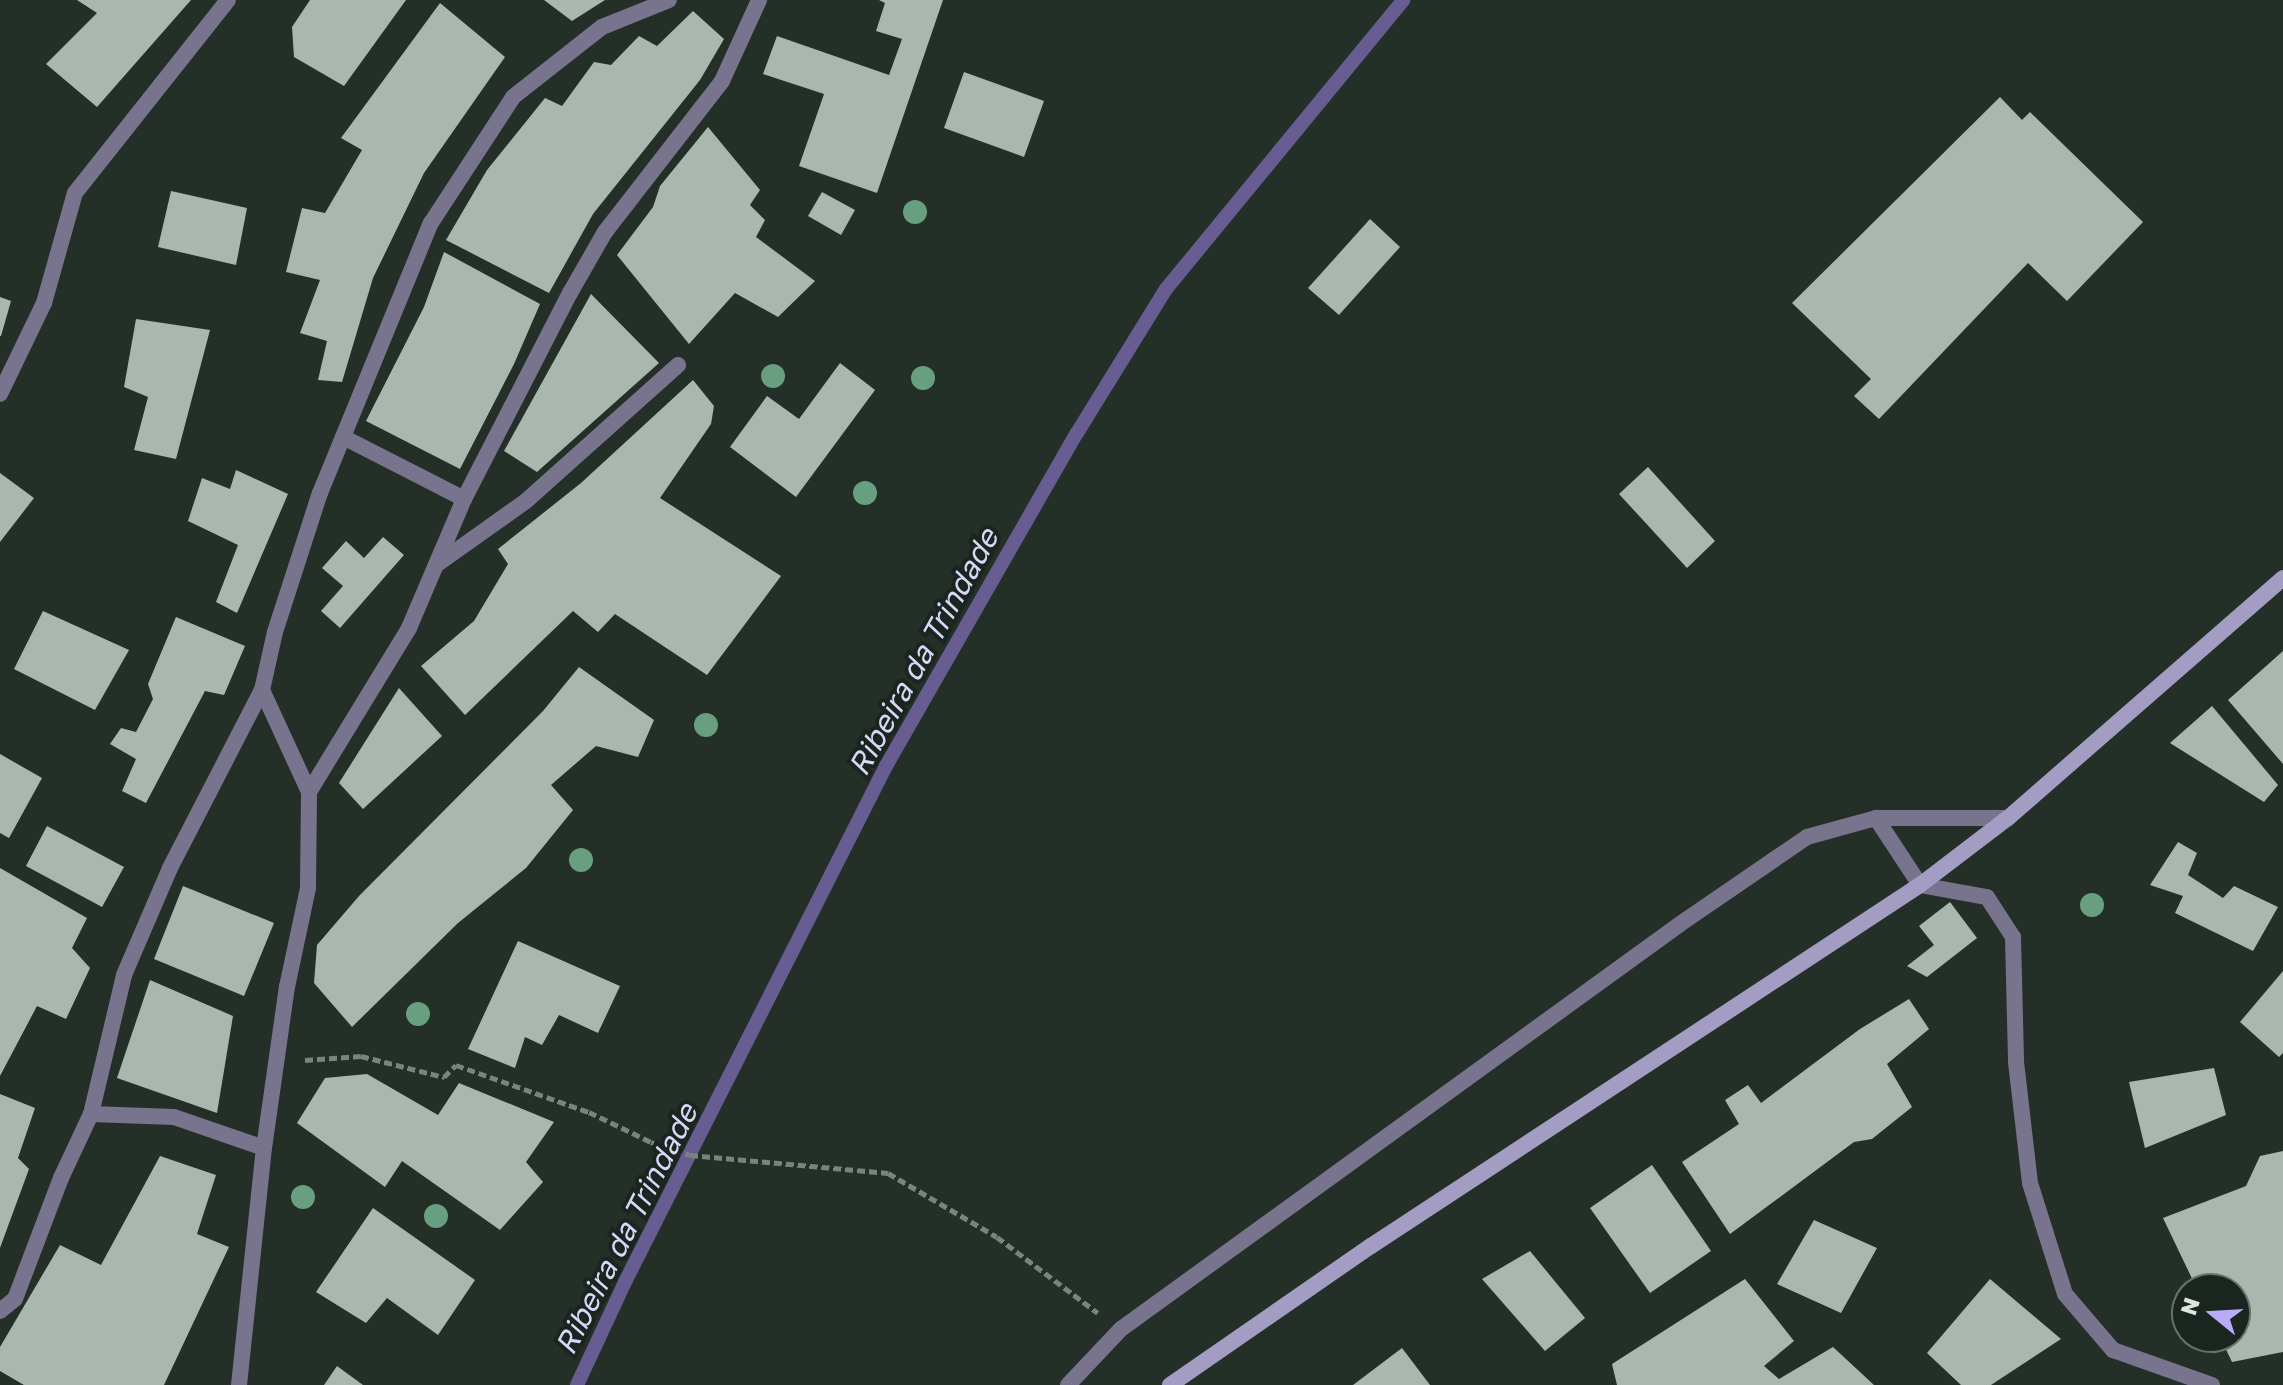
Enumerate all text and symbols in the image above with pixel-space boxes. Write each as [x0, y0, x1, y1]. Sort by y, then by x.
water label: Ribeira da Trindade [840, 522, 1006, 782]
water label: Ribeira da Trindade [547, 1098, 705, 1360]
north arrow [2171, 1273, 2251, 1353]
text: N [2174, 1294, 2205, 1318]

